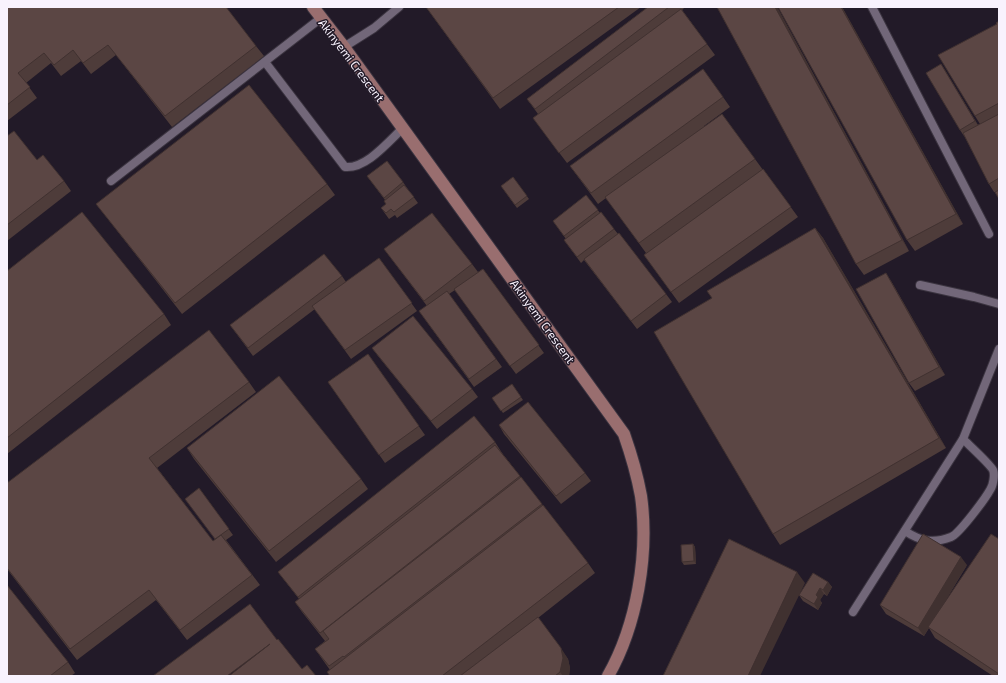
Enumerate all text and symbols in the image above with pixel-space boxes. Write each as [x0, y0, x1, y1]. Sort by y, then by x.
street label: Akinyemi Crescent [316, 16, 388, 105]
street label: Akinyemi Crescent [508, 276, 578, 366]

